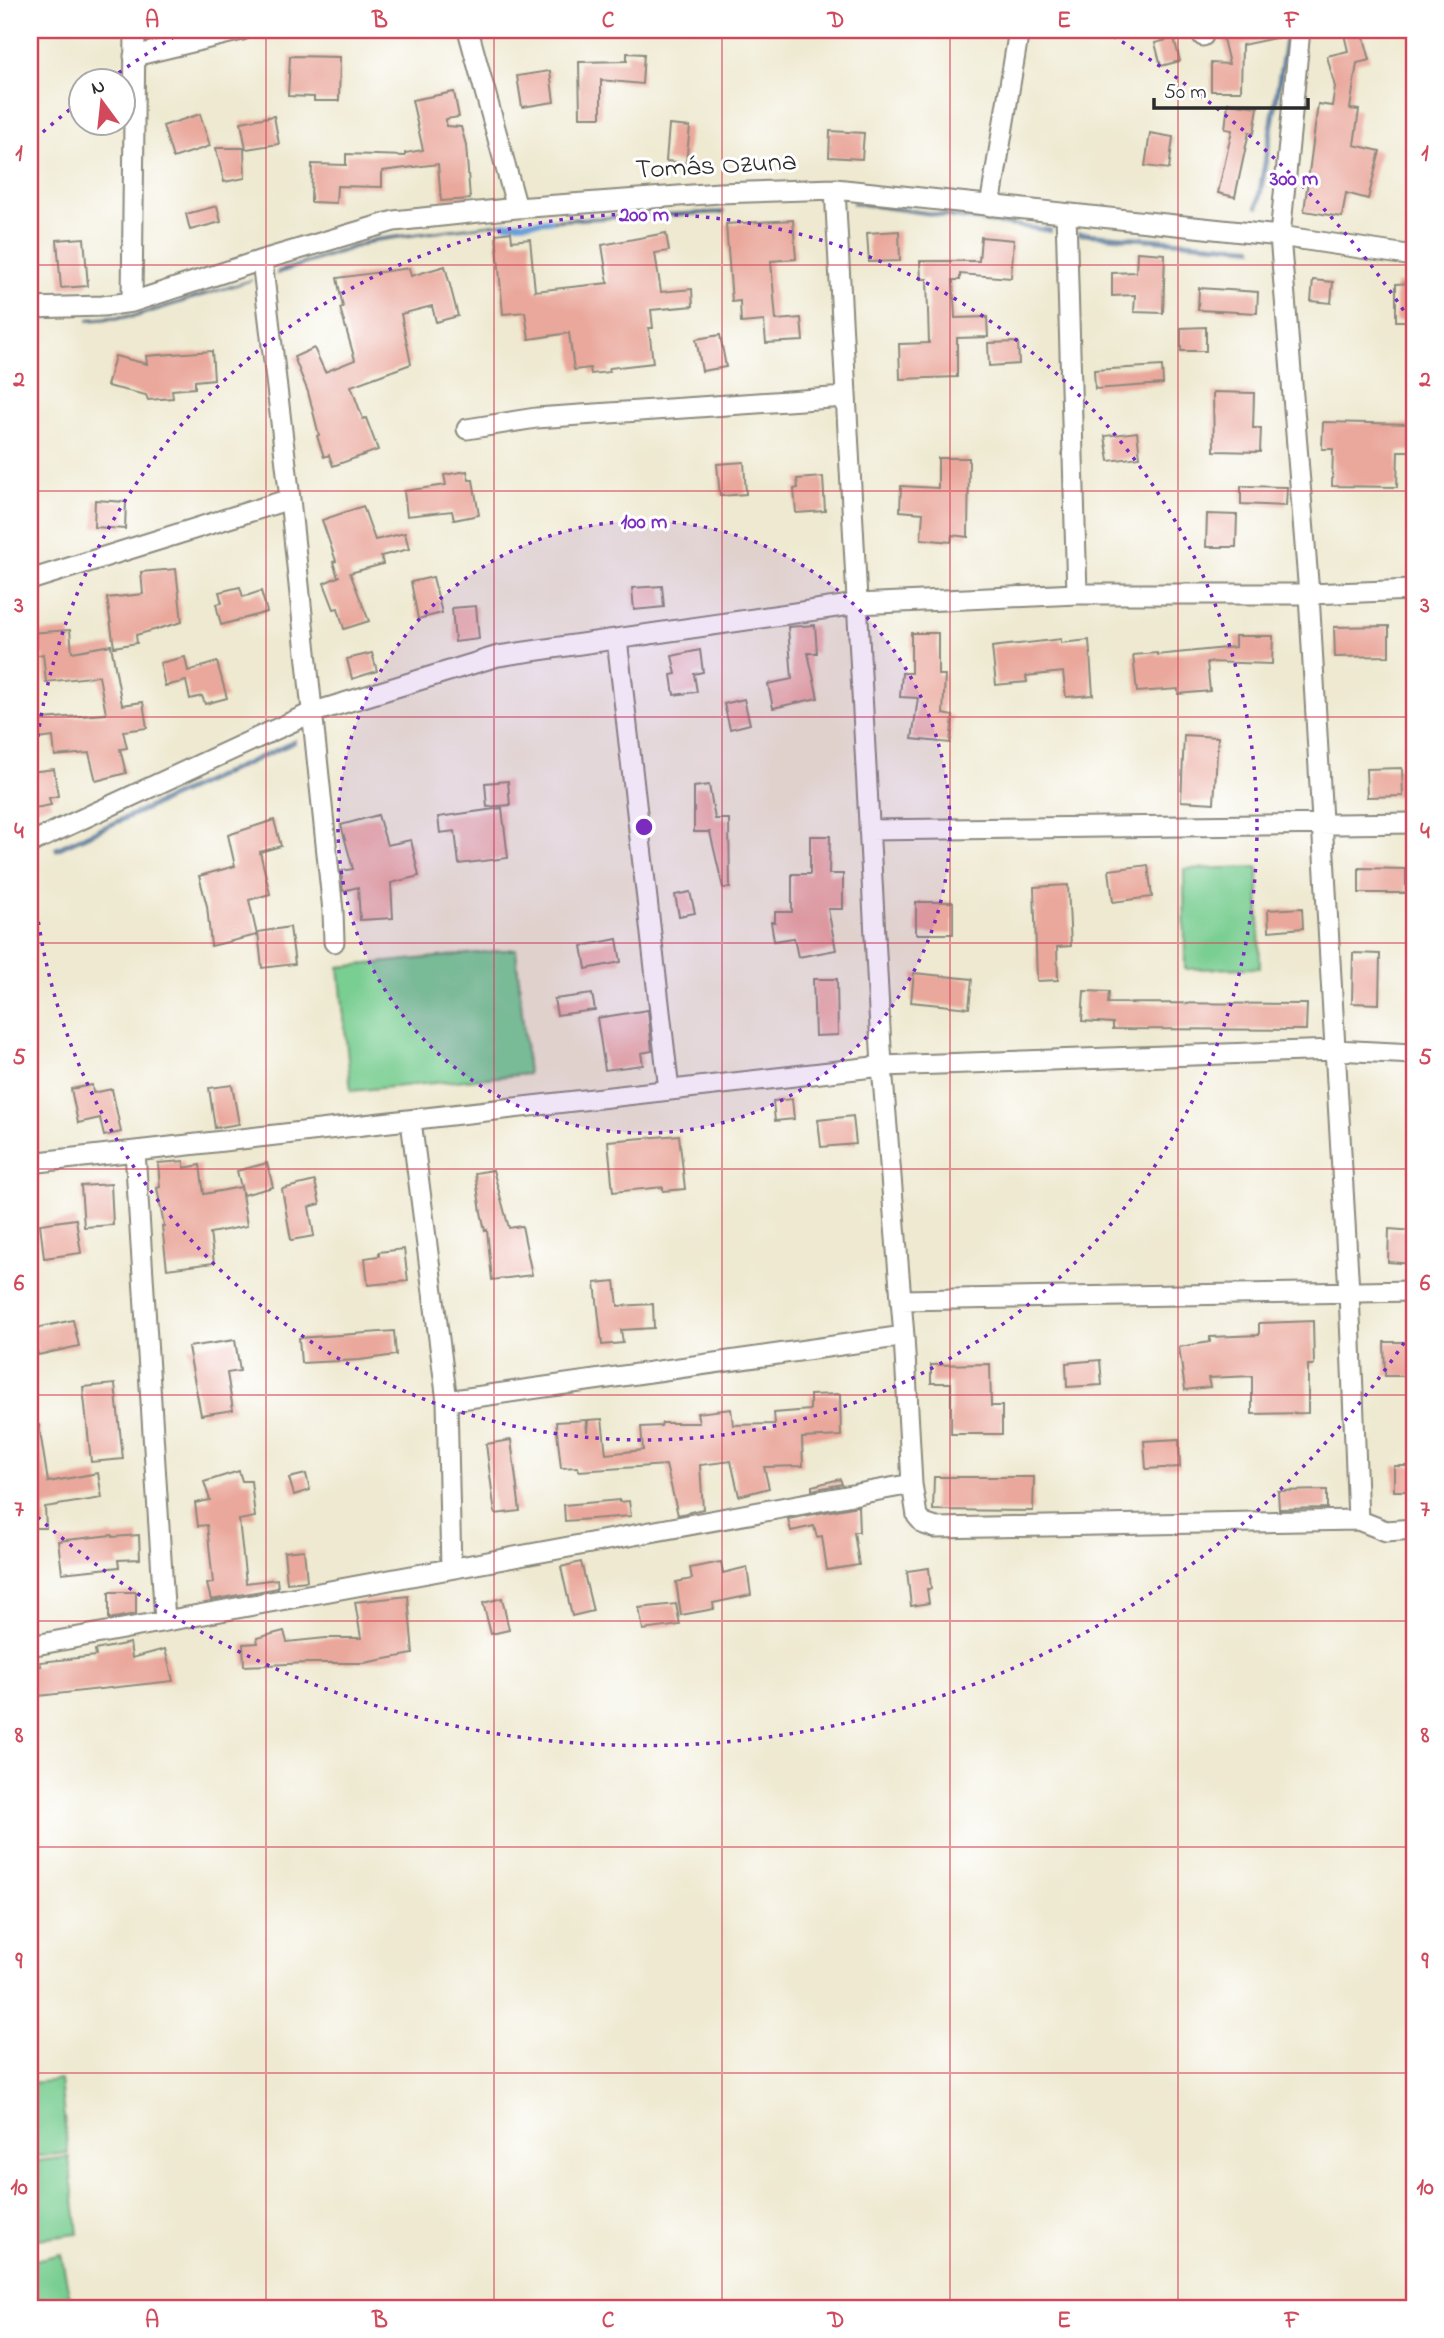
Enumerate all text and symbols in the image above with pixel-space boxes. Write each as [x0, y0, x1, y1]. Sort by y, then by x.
text: A [145, 5, 159, 38]
text: B [371, 5, 388, 38]
text: C [602, 5, 615, 38]
text: D [827, 5, 844, 38]
text: E [1057, 5, 1071, 38]
text: F [1284, 5, 1300, 38]
north arrow [66, 66, 136, 136]
scale bar [1154, 66, 1308, 110]
text: N [89, 73, 108, 103]
text: 50 m [1164, 78, 1207, 108]
text: 1 [15, 138, 23, 171]
text: 1 [1421, 138, 1429, 171]
street label: Tomás Ozuna [634, 142, 798, 192]
text: 300 m [1269, 165, 1318, 195]
text: 200 m [618, 201, 669, 231]
text: 2 [12, 364, 25, 397]
text: 2 [1418, 364, 1431, 397]
text: 100 m [621, 508, 667, 538]
text: 3 [13, 590, 24, 623]
text: 3 [1419, 590, 1430, 623]
centre of rings [632, 815, 656, 839]
text: 4 [14, 816, 24, 849]
text: 4 [1420, 816, 1430, 849]
text: 5 [12, 1042, 26, 1075]
text: 5 [1418, 1042, 1432, 1075]
text: 6 [14, 1268, 25, 1301]
text: 6 [1420, 1268, 1431, 1301]
text: 7 [14, 1494, 24, 1527]
text: 7 [1420, 1494, 1430, 1527]
text: 8 [14, 1720, 24, 1753]
text: 8 [1420, 1720, 1430, 1753]
text: 9 [15, 1946, 24, 1979]
text: 9 [1421, 1946, 1430, 1979]
text: 10 [10, 2172, 28, 2205]
text: 10 [1416, 2172, 1434, 2205]
text: A [145, 2305, 159, 2338]
text: B [371, 2305, 388, 2338]
text: C [602, 2305, 615, 2338]
text: D [827, 2305, 844, 2338]
text: E [1057, 2305, 1071, 2338]
text: F [1284, 2305, 1300, 2338]

